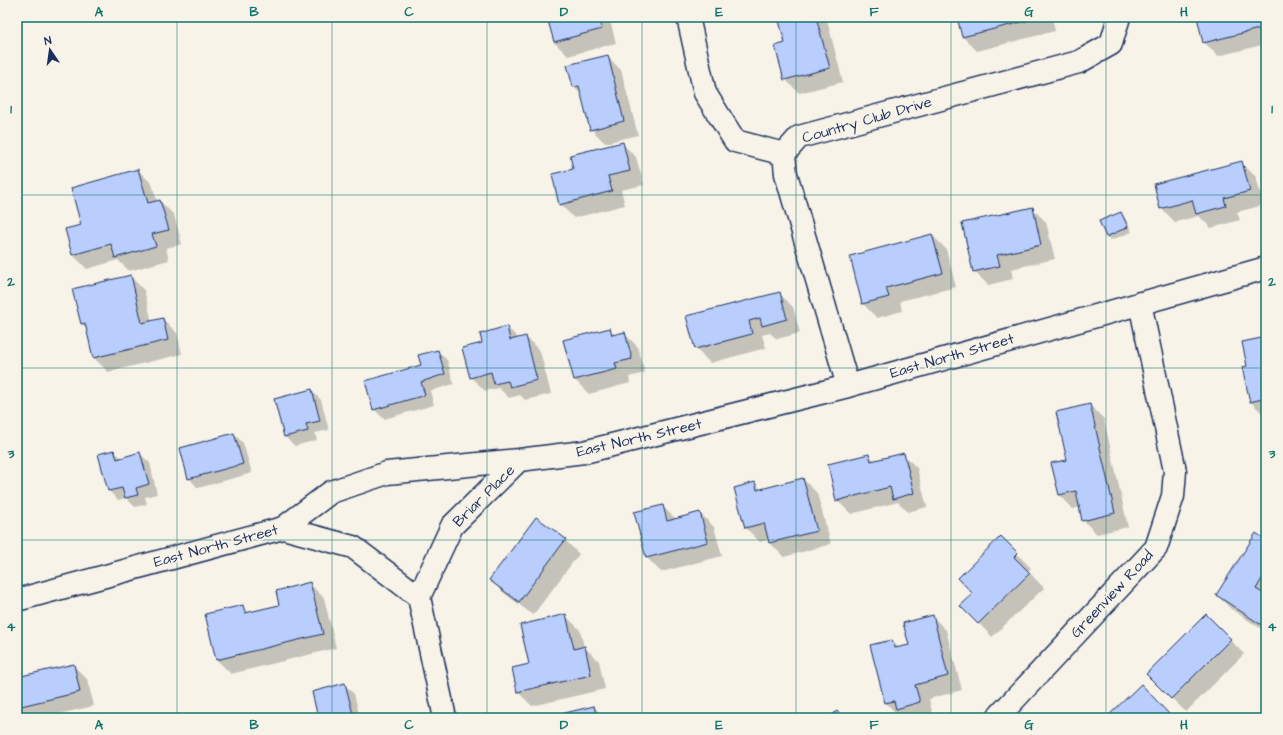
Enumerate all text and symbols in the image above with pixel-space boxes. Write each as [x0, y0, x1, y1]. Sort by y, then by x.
text: A [95, 3, 104, 21]
text: B [249, 3, 259, 21]
text: C [404, 3, 414, 21]
text: D [560, 3, 569, 21]
text: E [715, 3, 723, 21]
text: F [869, 3, 879, 21]
text: G [1024, 3, 1034, 21]
text: H [1180, 3, 1188, 21]
north arrow [30, 30, 70, 70]
text: N [43, 33, 53, 49]
street label: Country Club Drive [800, 91, 935, 150]
text: 1 [10, 100, 12, 118]
text: 1 [1271, 100, 1273, 118]
text: 2 [6, 273, 15, 291]
text: 2 [1267, 273, 1276, 291]
street label: East North Street [888, 328, 1016, 384]
street label: East North Street [574, 413, 704, 463]
text: 3 [7, 445, 15, 463]
text: 3 [1268, 445, 1276, 463]
street label: Briar Place [448, 460, 520, 532]
street label: East North Street [151, 519, 281, 573]
street label: Greenview Road [1066, 545, 1158, 643]
text: 4 [7, 618, 16, 636]
text: 4 [1268, 618, 1277, 636]
text: A [95, 716, 104, 734]
text: B [249, 716, 259, 734]
text: C [404, 716, 414, 734]
text: D [560, 716, 569, 734]
text: E [715, 716, 723, 734]
text: F [869, 716, 879, 734]
text: G [1024, 716, 1034, 734]
text: H [1180, 716, 1188, 734]

